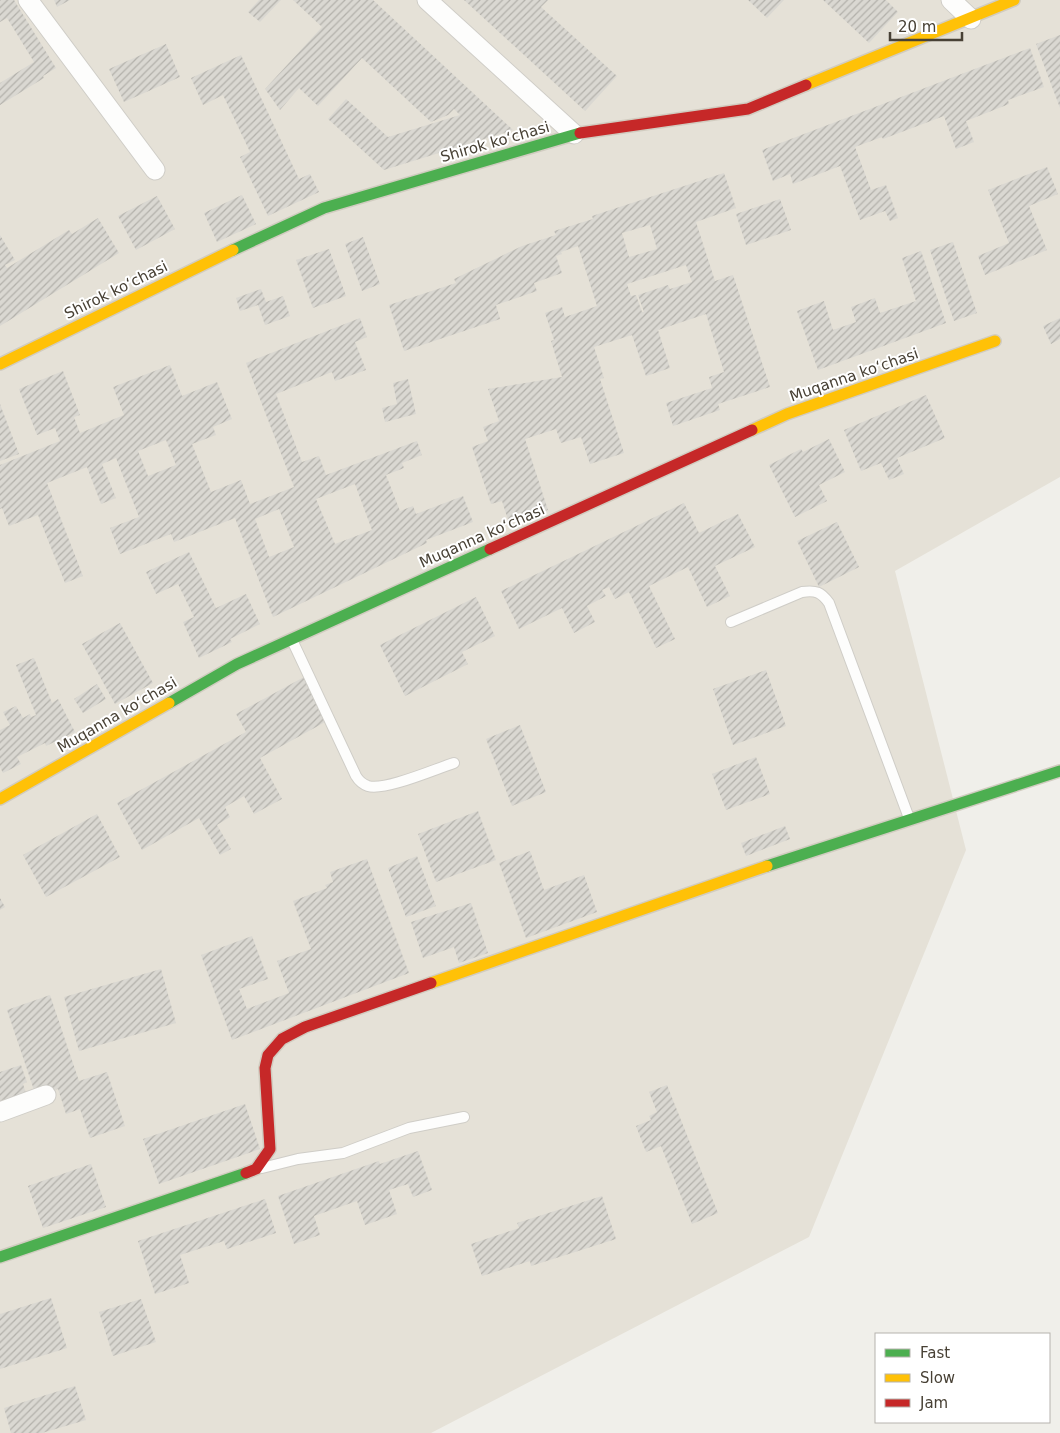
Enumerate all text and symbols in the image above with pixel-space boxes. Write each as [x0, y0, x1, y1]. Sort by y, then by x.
scale bar [890, 10, 962, 42]
text: 20 m [898, 18, 936, 36]
street label: Shirok koʻchasi [438, 118, 552, 166]
street label: Shirok koʻchasi [61, 257, 171, 323]
street label: Muqanna koʻchasi [787, 344, 921, 406]
street label: Muqanna koʻchasi [417, 500, 547, 572]
street label: Muqanna koʻchasi [54, 673, 180, 757]
legend [875, 1333, 1050, 1423]
text: Fast [920, 1344, 950, 1362]
text: Slow [920, 1369, 955, 1387]
text: Jam [919, 1394, 948, 1412]

